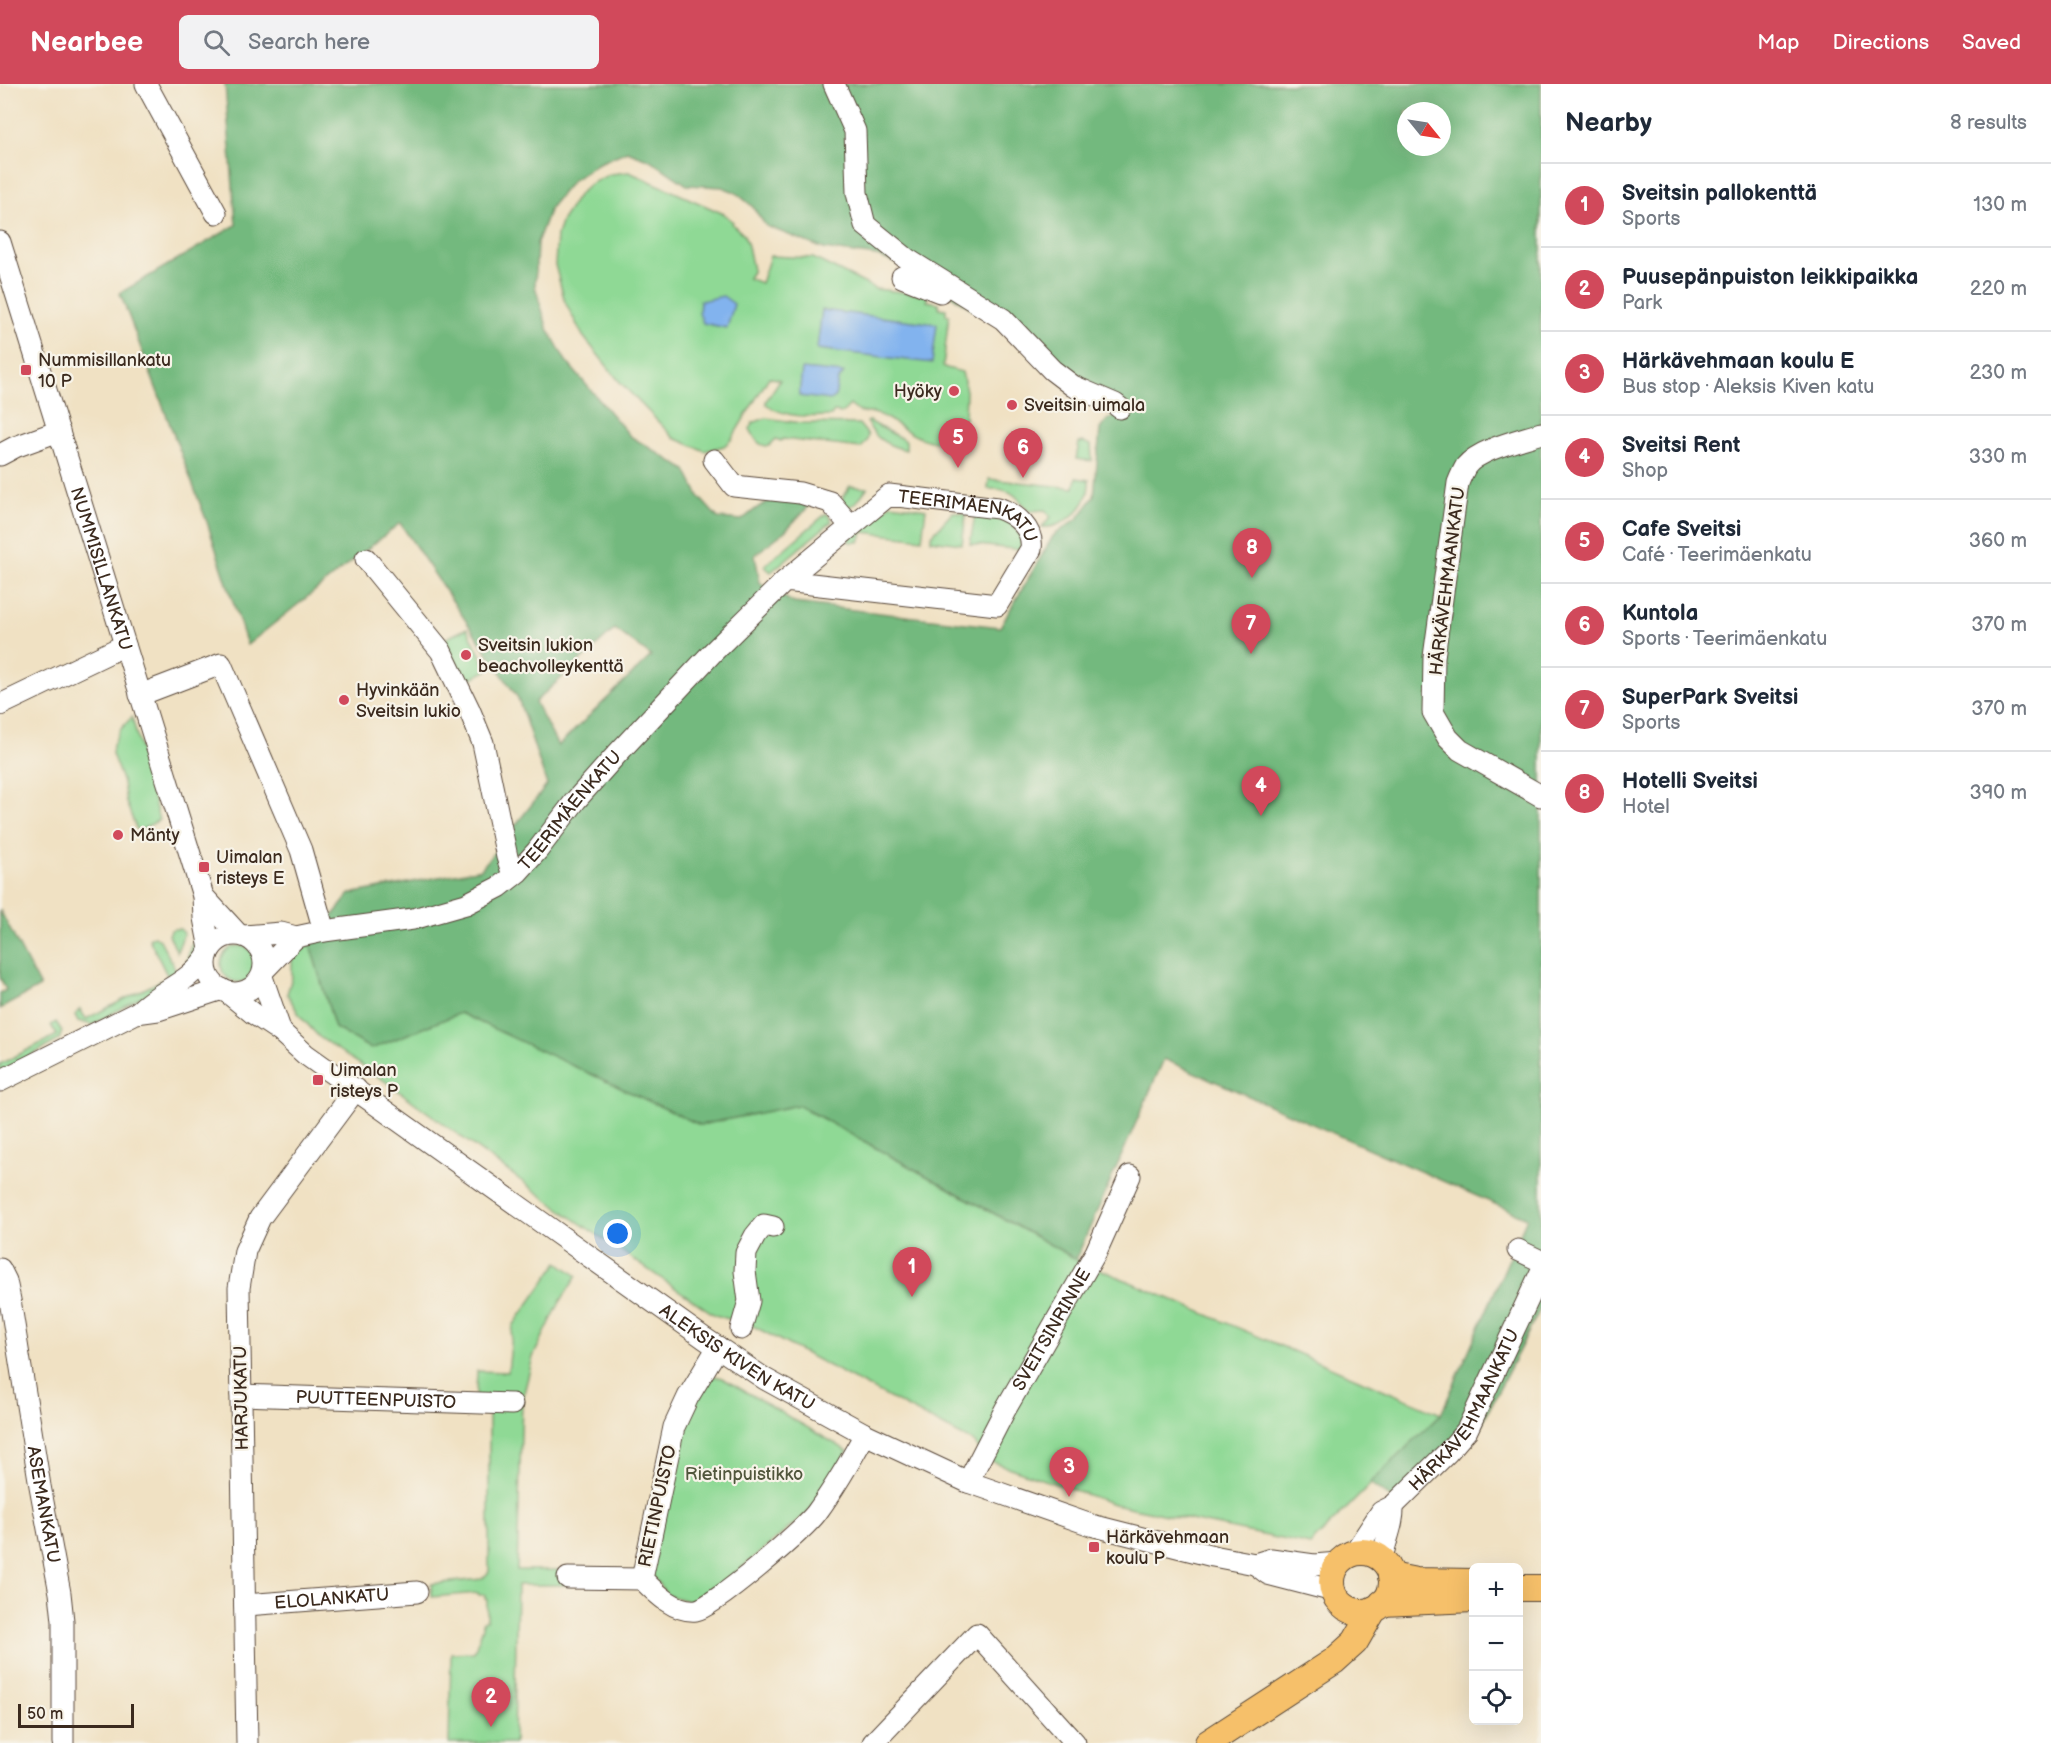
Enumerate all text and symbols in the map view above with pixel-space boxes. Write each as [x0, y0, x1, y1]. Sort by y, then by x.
search box [179, 15, 599, 69]
text: Nearbee [30, 26, 143, 59]
icon: search [200, 26, 233, 59]
text: Search here [248, 29, 370, 56]
text: Map [1757, 30, 1800, 55]
text: Directions [1833, 30, 1929, 55]
text: Saved [1962, 30, 2021, 55]
north arrow [1397, 102, 1451, 156]
text: Nearby [1565, 108, 1652, 139]
text: 8 results [1950, 111, 2027, 135]
text: Sveitsin pallokenttä [1622, 180, 1817, 207]
text: 1 [1580, 193, 1589, 217]
text: 130 m [1973, 193, 2027, 217]
text: Sports [1622, 207, 1680, 231]
text: Puusepänpuiston leikkipaikka [1622, 264, 1918, 291]
text: 2 [1579, 277, 1590, 301]
text: 220 m [1970, 277, 2027, 301]
text: Park [1622, 291, 1662, 315]
text: Härkävehmaan koulu E [1622, 348, 1854, 375]
place label: Nummisillankatu 10 P [38, 350, 171, 392]
text: 3 [1579, 361, 1590, 385]
text: 230 m [1970, 361, 2027, 385]
marker: Nummisillankatu 10 P [19, 363, 33, 377]
text: Bus stop · Aleksis Kiven katu [1622, 375, 1874, 399]
place label: Hyöky [894, 381, 943, 402]
marker: Hyöky [947, 384, 961, 398]
place label: Sveitsin uimala [1024, 395, 1145, 416]
marker: Sveitsin uimala [1005, 398, 1019, 412]
pin: 5 [938, 418, 978, 468]
pin: 6 [1004, 428, 1042, 478]
text: Sveitsi Rent [1622, 432, 1740, 459]
text: 4 [1579, 445, 1590, 469]
text: 330 m [1969, 445, 2027, 469]
text: Shop [1622, 459, 1668, 483]
street label: NUMMISILLANKATU [66, 484, 136, 653]
street label: HÄRKÄVEHMAANKATU [1425, 485, 1469, 677]
street label: TEERIMÄENKATU [897, 486, 1041, 545]
text: Cafe Sveitsi [1622, 516, 1741, 543]
pin: 8 [1232, 528, 1272, 578]
text: 5 [1579, 529, 1590, 553]
text: 360 m [1969, 529, 2027, 553]
text: Café · Teerimäenkatu [1622, 543, 1812, 567]
text: Kuntola [1622, 600, 1698, 627]
pin: 7 [1232, 604, 1270, 654]
text: 6 [1578, 613, 1591, 637]
text: 370 m [1971, 613, 2027, 637]
text: Sports · Teerimäenkatu [1622, 627, 1827, 651]
place label: Sveitsin lukion beachvolleykenttä [478, 635, 624, 677]
marker: Sveitsin lukion beachvolleykenttä [459, 648, 473, 662]
place label: Hyvinkään Sveitsin lukio [356, 680, 461, 722]
text: SuperPark Sveitsi [1622, 684, 1798, 711]
marker: Hyvinkään Sveitsin lukio [337, 693, 351, 707]
text: 7 [1579, 697, 1590, 721]
text: 370 m [1971, 697, 2027, 721]
text: Sports [1622, 711, 1680, 735]
street label: TEERIMÄENKATU [514, 746, 626, 875]
pin: 4 [1242, 766, 1280, 816]
text: Hotelli Sveitsi [1622, 768, 1758, 795]
text: 8 [1578, 781, 1591, 805]
text: 390 m [1969, 781, 2027, 805]
text: Hotel [1622, 795, 1670, 819]
place label: Mänty [130, 825, 180, 846]
marker: Mänty [111, 828, 125, 842]
place label: Uimalan risteys E [216, 847, 285, 889]
marker: Uimalan risteys E [197, 860, 211, 874]
place label: Uimalan risteys P [330, 1060, 399, 1102]
marker: Uimalan risteys P [311, 1073, 325, 1087]
your location [603, 1219, 632, 1248]
pin: 1 [892, 1248, 932, 1297]
street label: SVEITSINRINNE [1008, 1265, 1095, 1395]
street label: ALEKSIS KIVEN KATU [655, 1300, 818, 1415]
street label: HÄRKÄVEHMAANKATU [1405, 1326, 1524, 1495]
street label: HARJUKATU [230, 1346, 253, 1450]
street label: PUUTTEENPUISTO [295, 1387, 457, 1413]
street label: RIETINPUISTO [634, 1443, 681, 1569]
street label: ASEMANKATU [23, 1444, 64, 1565]
pin: 3 [1050, 1448, 1088, 1497]
park label: Rietinpuistikko [685, 1464, 803, 1485]
place label: Härkävehmaan koulu P [1106, 1527, 1229, 1569]
marker: Härkävehmaan koulu P [1087, 1540, 1101, 1554]
map controls [1469, 1563, 1523, 1725]
button: + [1469, 1563, 1523, 1617]
street label: ELOLANKATU [274, 1584, 390, 1614]
button: − [1469, 1617, 1523, 1671]
button: locate [1469, 1671, 1523, 1725]
pin: 2 [472, 1678, 510, 1727]
scale bar [18, 1701, 134, 1728]
text: 50 m [27, 1705, 63, 1724]

